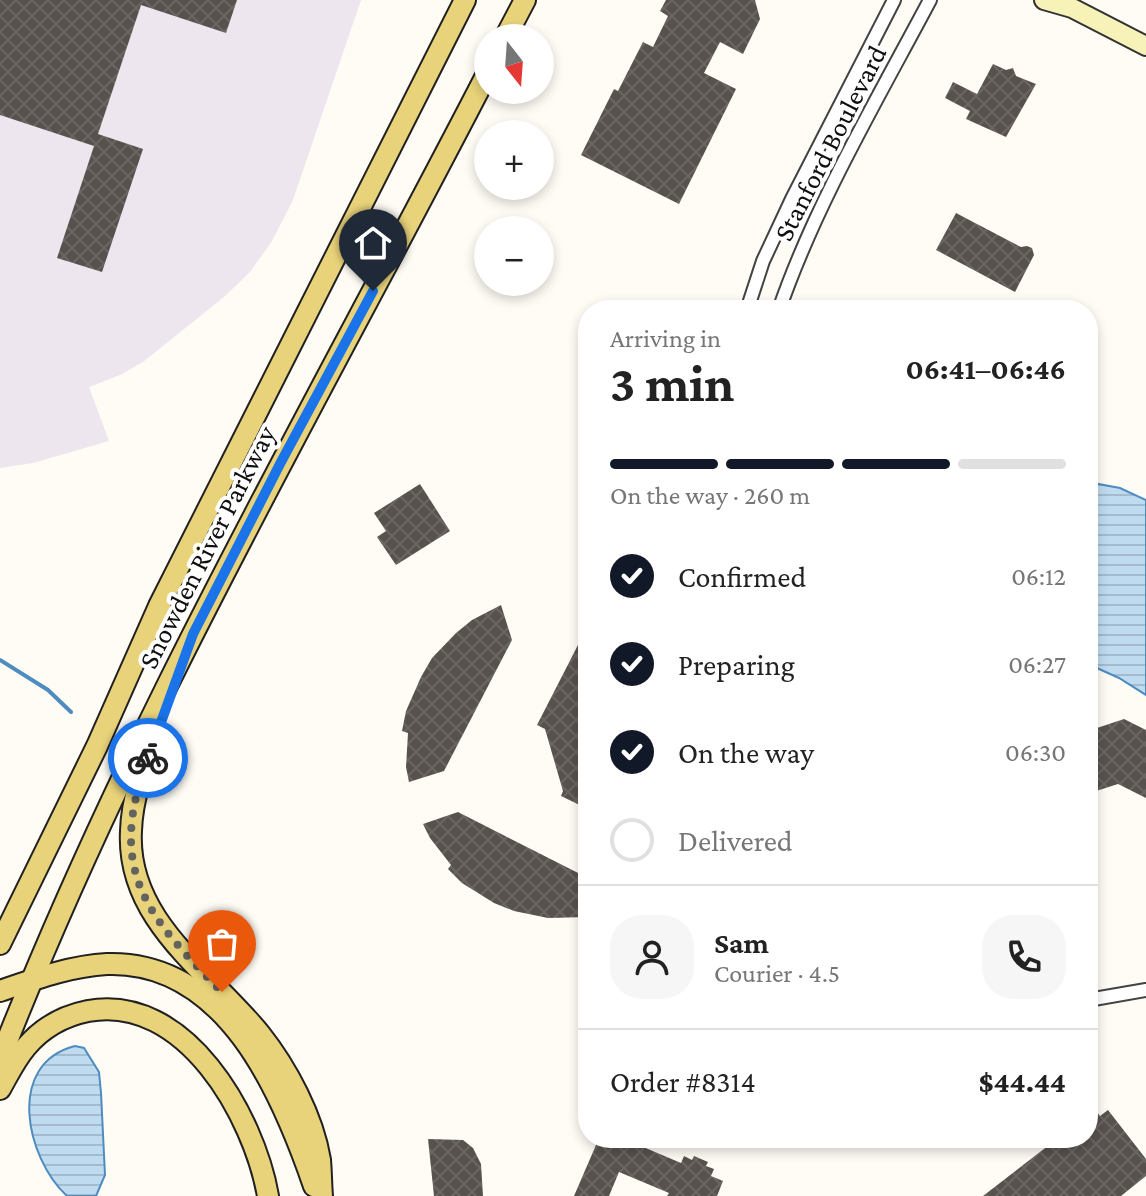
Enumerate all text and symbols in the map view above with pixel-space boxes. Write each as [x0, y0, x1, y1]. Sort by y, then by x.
north arrow [474, 24, 554, 104]
map controls [474, 24, 554, 296]
street label: Stanford Boulevard [767, 40, 893, 246]
button: + [474, 120, 554, 200]
pin [339, 209, 407, 291]
button: − [474, 216, 554, 296]
icon: home [351, 221, 395, 265]
text: Arriving in [610, 324, 721, 353]
text: 06:41–06:46 [906, 352, 1066, 385]
text: 3 min [610, 354, 734, 412]
street label: Snowden River Parkway [132, 420, 282, 673]
text: On the way · 260 m [610, 481, 810, 510]
icon: check [610, 554, 654, 598]
text: Confirmed [678, 560, 806, 593]
text: 06:12 [1011, 562, 1066, 591]
icon: check [610, 642, 654, 686]
text: Preparing [678, 648, 795, 681]
text: 06:27 [1008, 650, 1066, 679]
courier [108, 718, 188, 798]
icon: check [610, 730, 654, 774]
icon: bike [126, 736, 170, 780]
text: On the way [678, 736, 814, 769]
text: 06:30 [1005, 738, 1066, 767]
text: Delivered [678, 824, 793, 857]
pin [188, 910, 256, 992]
button: person [610, 915, 694, 999]
button: phone [982, 915, 1066, 999]
icon: bag [200, 922, 244, 966]
text: Sam [714, 926, 769, 959]
text: Courier · 4.5 [714, 959, 840, 988]
text: Order #8314 [610, 1065, 756, 1098]
text: $44.44 [978, 1065, 1066, 1098]

